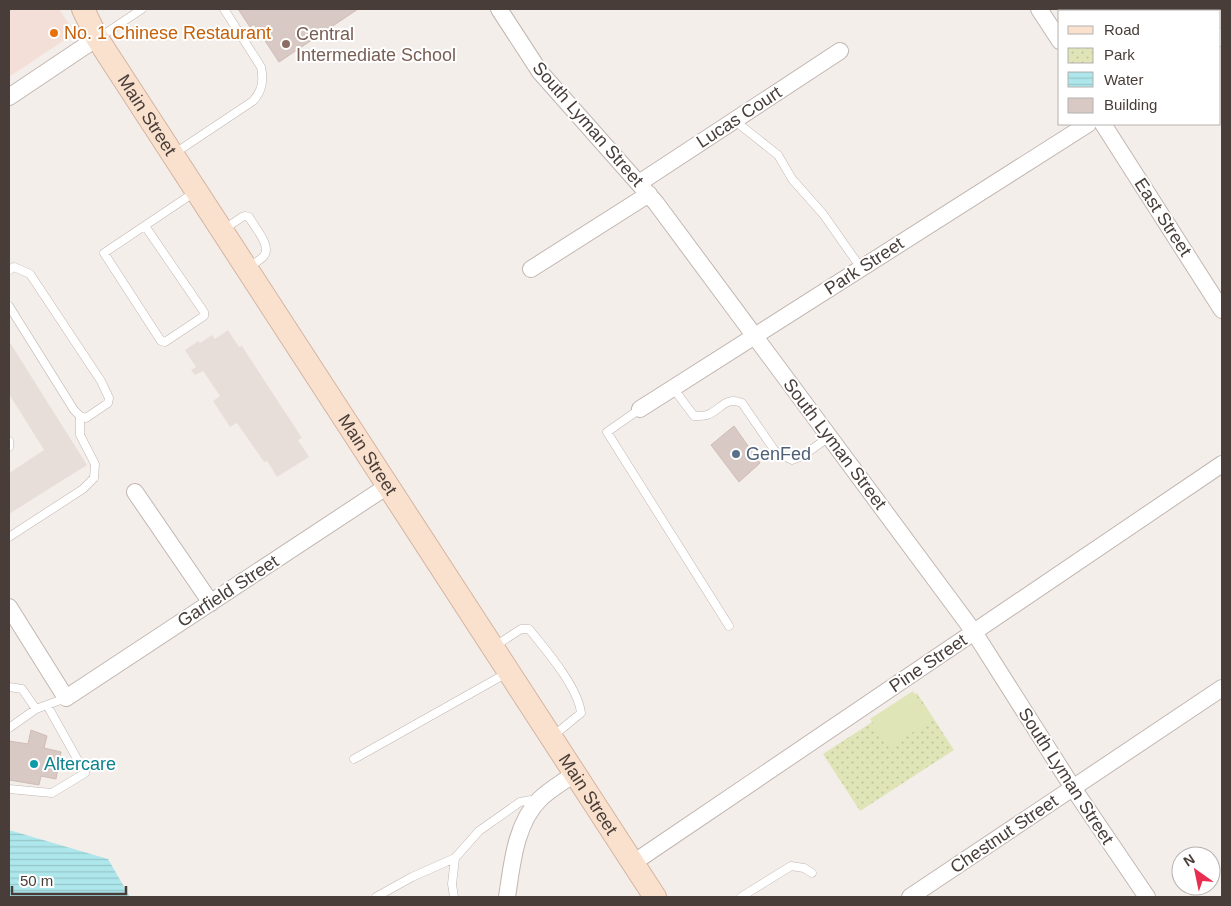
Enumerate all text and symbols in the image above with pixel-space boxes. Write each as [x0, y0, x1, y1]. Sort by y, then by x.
legend [1058, 10, 1221, 125]
text: Road [1104, 21, 1140, 38]
place label: No. 1 Chinese Restaurant [64, 23, 271, 43]
place label: Central Intermediate School [296, 24, 456, 65]
marker: No. 1 Chinese Restaurant [48, 27, 60, 39]
marker: Central Intermediate School [280, 38, 292, 50]
text: Park [1104, 46, 1135, 63]
street label: South Lyman Street [528, 58, 648, 190]
street label: Main Street [114, 71, 180, 159]
text: Water [1104, 71, 1143, 88]
street label: Lucas Court [693, 82, 785, 152]
text: Building [1104, 96, 1157, 113]
street label: East Street [1130, 174, 1196, 260]
street label: Park Street [821, 233, 907, 299]
street label: South Lyman Street [779, 375, 891, 513]
street label: Main Street [334, 411, 401, 499]
place label: GenFed [746, 444, 811, 464]
marker: GenFed [730, 448, 742, 460]
street label: Garfield Street [174, 551, 282, 631]
street label: Pine Street [885, 630, 971, 696]
street label: South Lyman Street [1014, 704, 1118, 848]
street label: Main Street [555, 750, 622, 838]
place label: Altercare [44, 754, 116, 774]
marker: Altercare [28, 758, 40, 770]
street label: Chestnut Street [947, 791, 1061, 877]
north arrow [1171, 846, 1221, 896]
text: N [1180, 851, 1198, 870]
scale bar [12, 864, 126, 896]
text: 50 m [20, 872, 53, 889]

